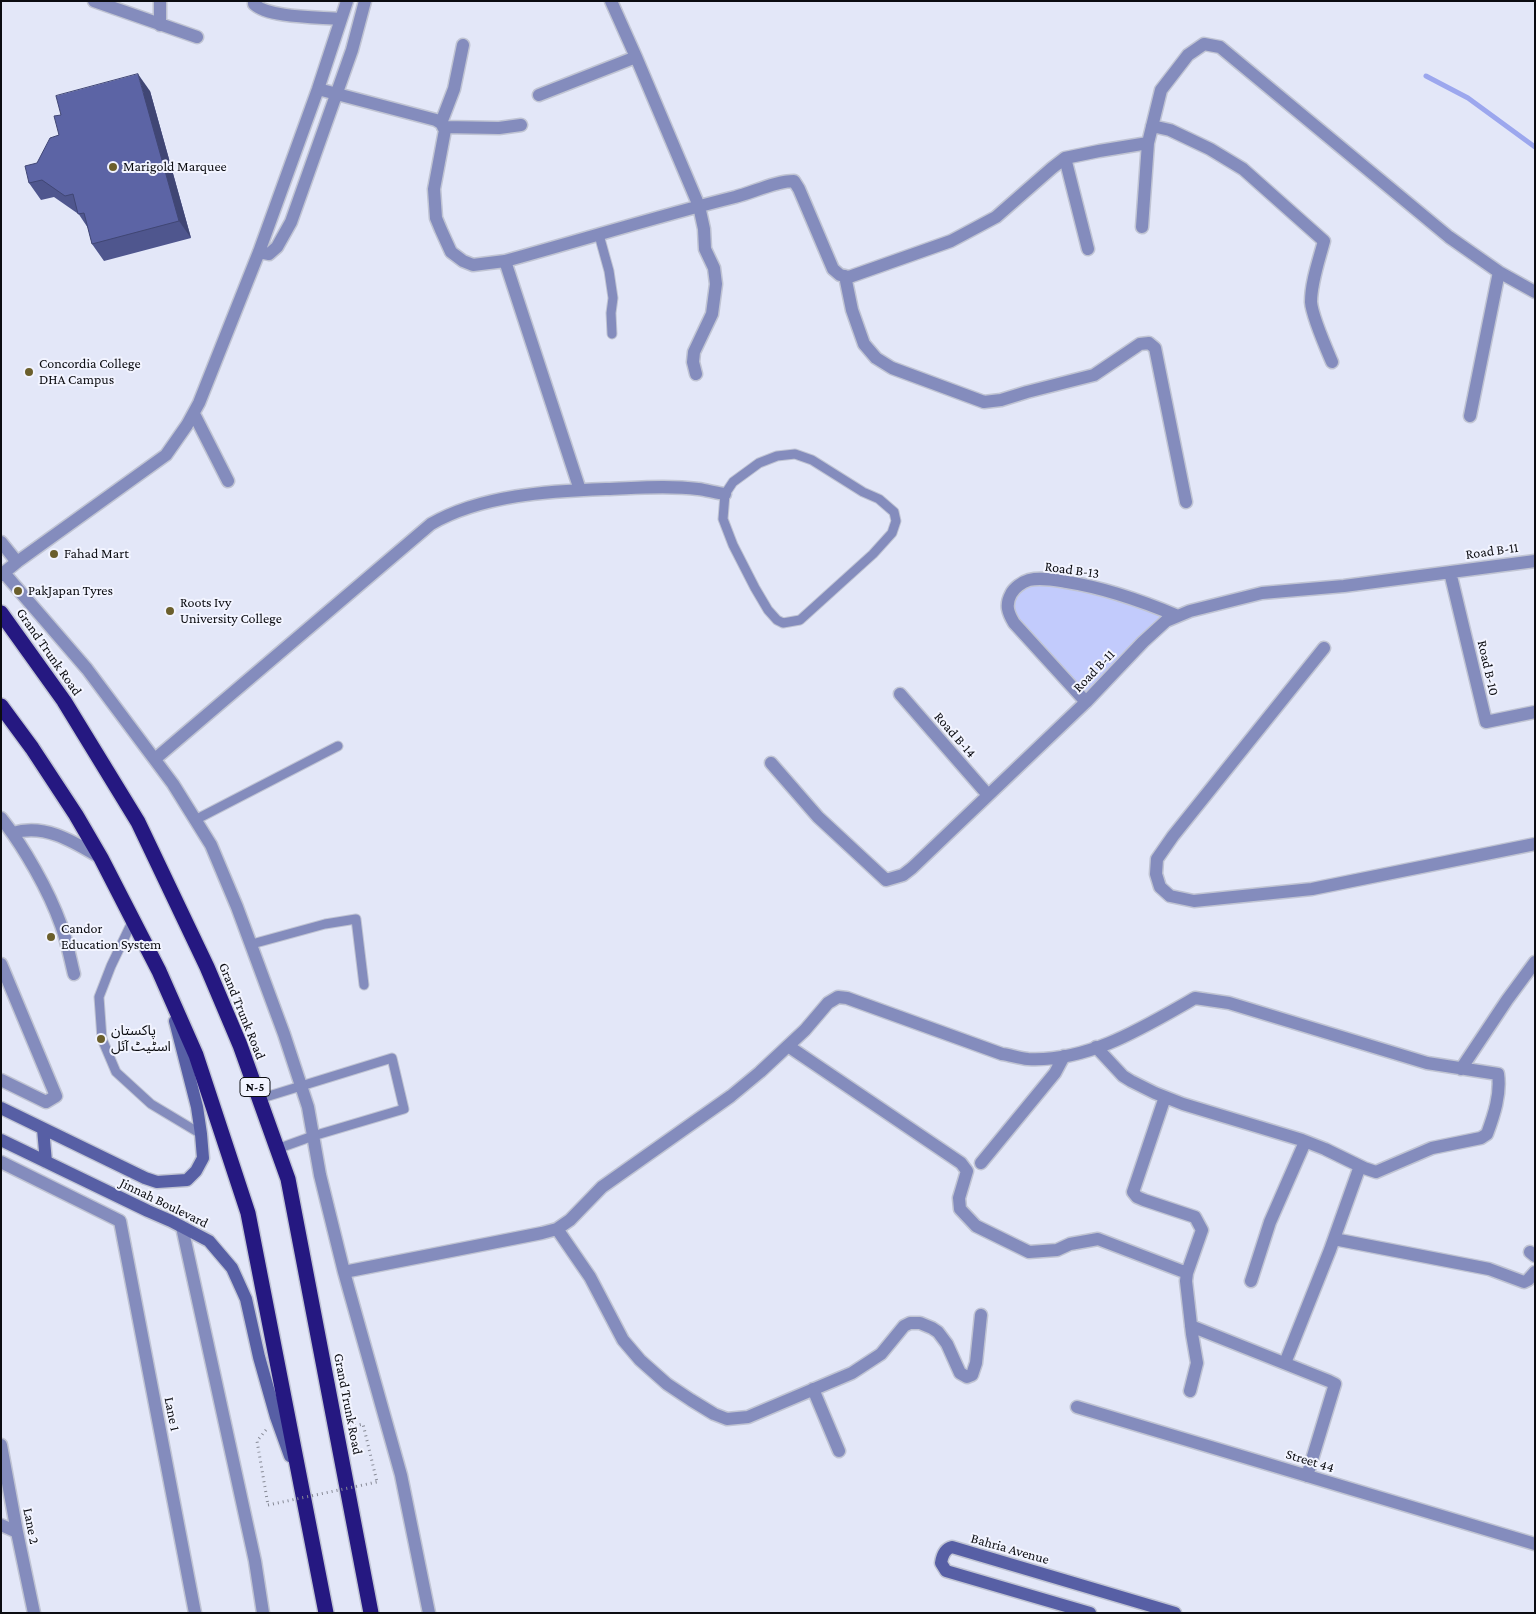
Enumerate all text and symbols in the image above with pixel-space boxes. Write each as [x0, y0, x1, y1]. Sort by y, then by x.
place label: Marigold Marquee [123, 159, 227, 175]
marker: Marigold Marquee [107, 161, 119, 173]
place label: Concordia College DHA Campus [39, 356, 141, 388]
marker: Concordia College DHA Campus [23, 366, 35, 378]
street label: Road B-11 [1465, 539, 1519, 563]
place label: Fahad Mart [64, 546, 129, 562]
marker: Fahad Mart [48, 548, 60, 560]
street label: Road B-13 [1044, 558, 1100, 582]
place label: PakJapan Tyres [28, 583, 113, 599]
marker: PakJapan Tyres [12, 585, 24, 597]
place label: Roots Ivy University College [180, 595, 282, 628]
street label: Grand Trunk Road [13, 605, 85, 699]
marker: Roots Ivy University College [164, 605, 176, 617]
street label: Road B-10 [1473, 639, 1503, 697]
street label: Road B-11 [1070, 646, 1118, 696]
street label: Road B-14 [930, 709, 980, 761]
place label: Candor Education System [61, 921, 161, 954]
marker: Candor Education System [45, 931, 57, 943]
street label: Grand Trunk Road [215, 960, 269, 1062]
place label: پاکستان اسٹیٹ آئل [111, 1023, 171, 1056]
marker: پاکستان اسٹیٹ آئل [95, 1033, 107, 1045]
road number: N-5 [240, 1078, 270, 1096]
street label: Jinnah Boulevard [117, 1174, 211, 1232]
street label: Grand Trunk Road [330, 1352, 366, 1456]
street label: Lane 1 [160, 1396, 184, 1432]
street label: Street 44 [1284, 1446, 1336, 1476]
street label: Lane 2 [19, 1507, 43, 1545]
street label: Bahria Avenue [969, 1530, 1051, 1568]

